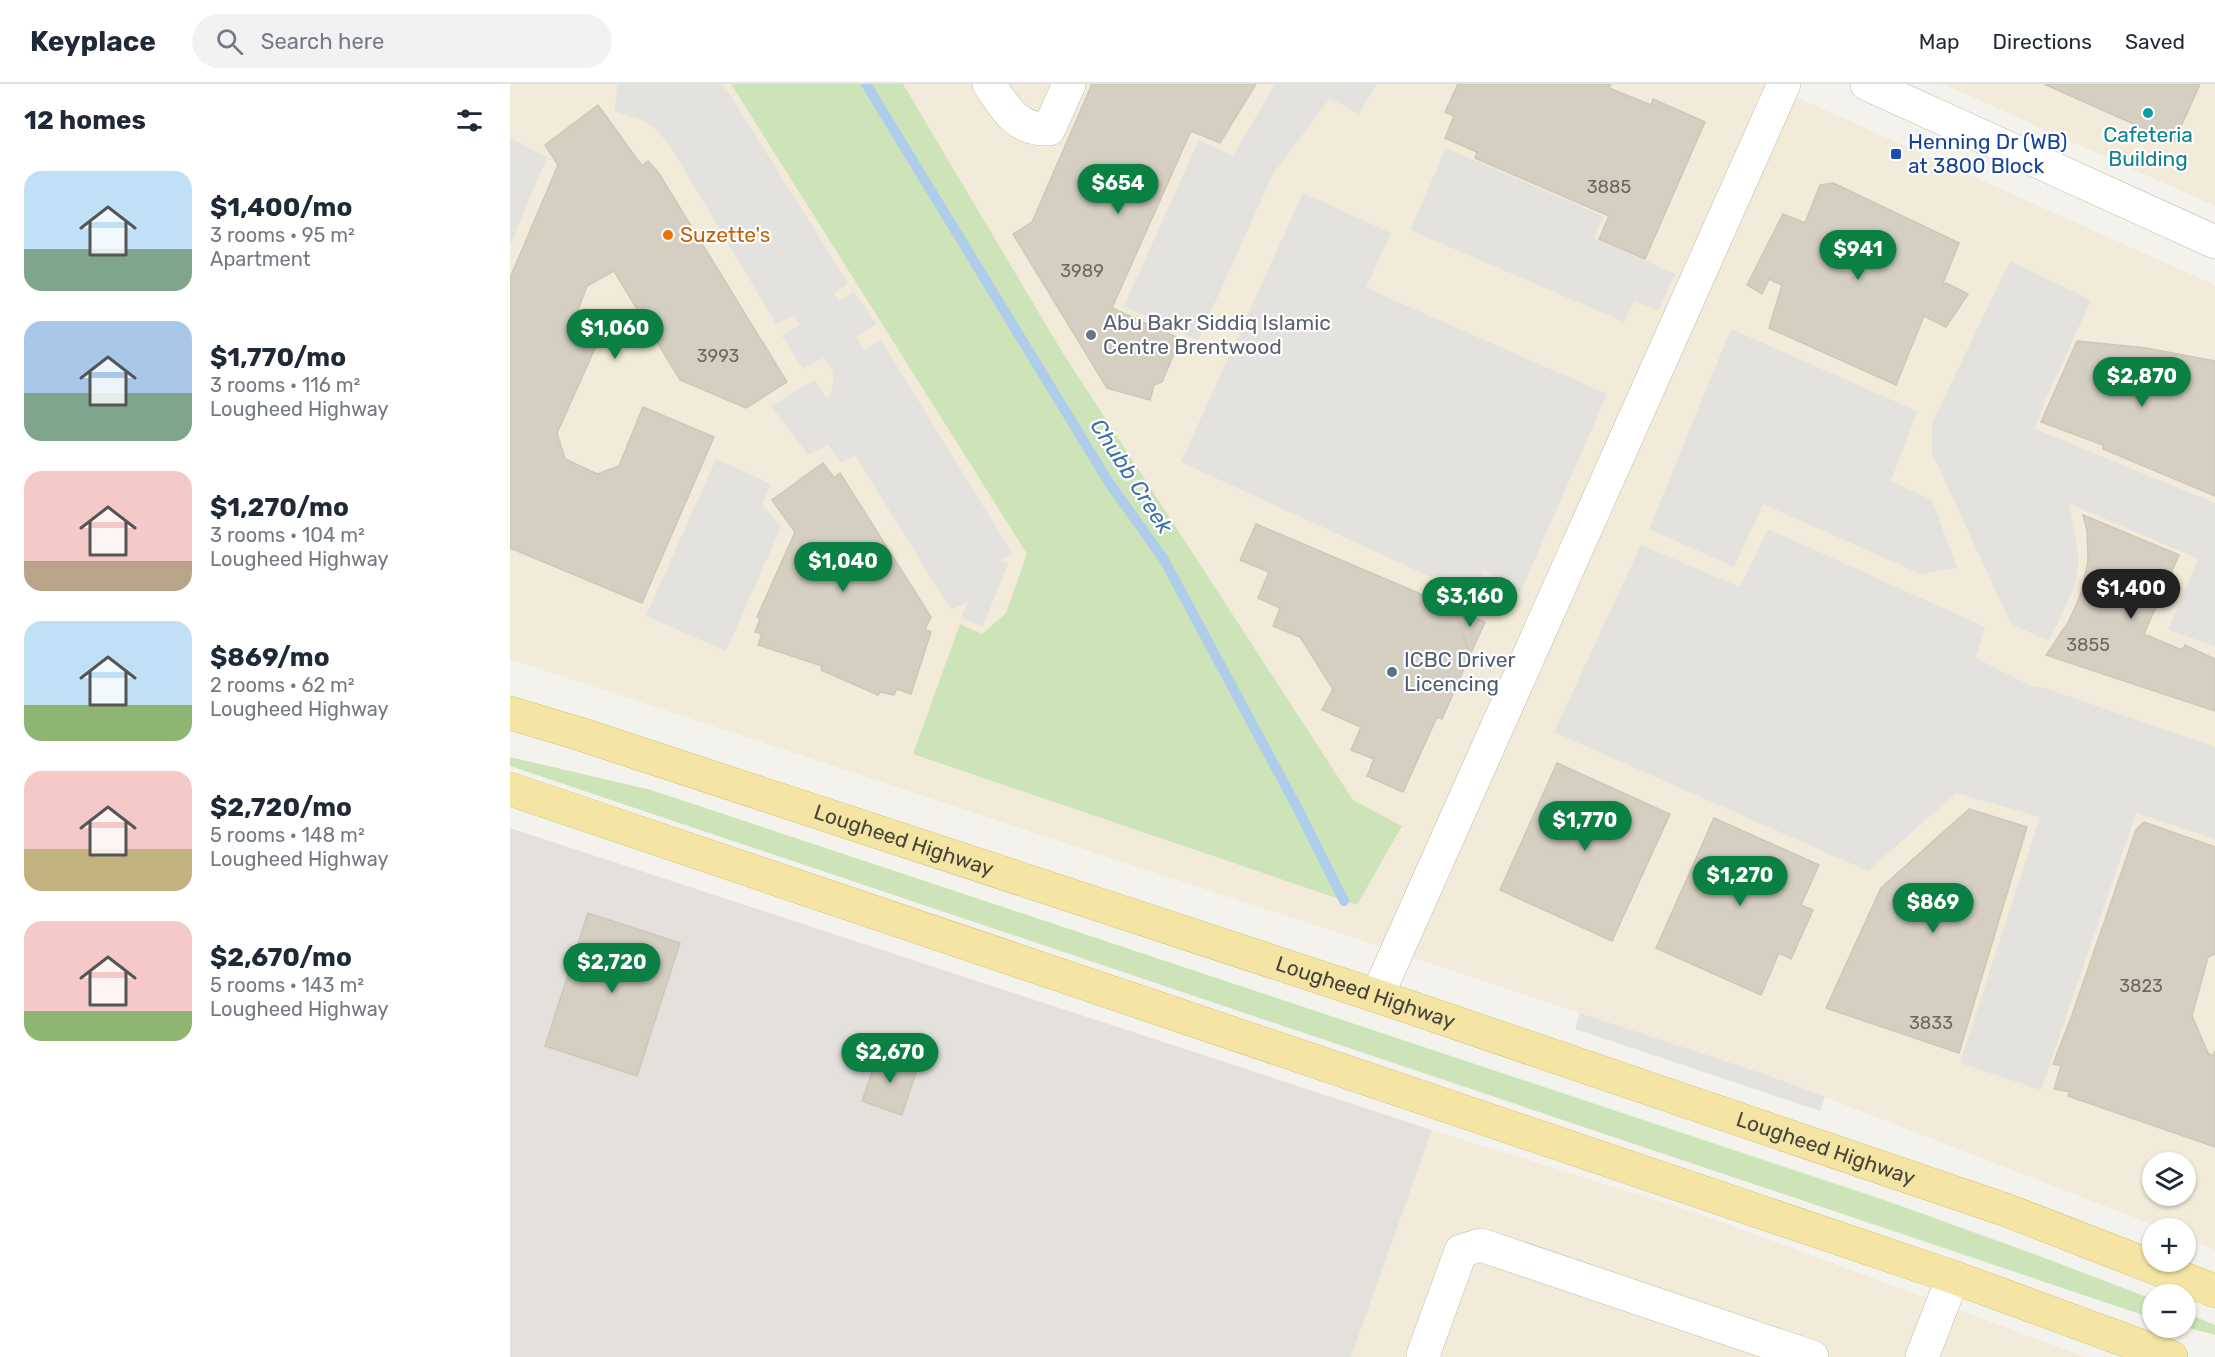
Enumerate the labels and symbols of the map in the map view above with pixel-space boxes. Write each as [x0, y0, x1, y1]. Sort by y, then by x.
marker: Cafeteria Building [2141, 106, 2155, 120]
place label: Cafeteria Building [2103, 122, 2193, 171]
place label: Henning Dr (WB) at 3800 Block [1908, 129, 2067, 178]
marker: Henning Dr (WB) at 3800 Block [1889, 147, 1903, 161]
pin: $654 [1082, 164, 1154, 215]
house number: 3885 [1587, 176, 1631, 198]
place label: Suzette's [680, 222, 770, 247]
marker: Suzette's [661, 228, 675, 242]
pin: $941 [1822, 230, 1894, 281]
house number: 3989 [1060, 260, 1104, 282]
pin: $1,060 [566, 309, 664, 360]
place label: Abu Bakr Siddiq Islamic Centre Brentwood [1103, 310, 1331, 359]
marker: Abu Bakr Siddiq Islamic Centre Brentwood [1084, 328, 1098, 342]
house number: 3993 [697, 345, 739, 367]
pin: $2,870 [2093, 357, 2191, 408]
water label: Chubb Creek [1084, 414, 1179, 539]
pin: $1,040 [794, 542, 892, 593]
pin: $1,400 [2082, 569, 2180, 620]
pin: $3,160 [1421, 577, 1519, 628]
house number: 3855 [2066, 634, 2110, 656]
place label: ICBC Driver Licencing [1404, 647, 1515, 696]
marker: ICBC Driver Licencing [1385, 665, 1399, 679]
street label: Lougheed Highway [811, 799, 997, 881]
pin: $1,770 [1536, 801, 1634, 852]
pin: $1,270 [1691, 856, 1789, 907]
pin: $869 [1897, 883, 1969, 934]
pin: $2,720 [563, 943, 661, 994]
street label: Lougheed Highway [1273, 951, 1459, 1034]
house number: 3823 [2119, 975, 2163, 997]
house number: 3833 [1909, 1012, 1953, 1034]
pin: $2,670 [841, 1033, 939, 1084]
street label: Lougheed Highway [1733, 1106, 1919, 1190]

